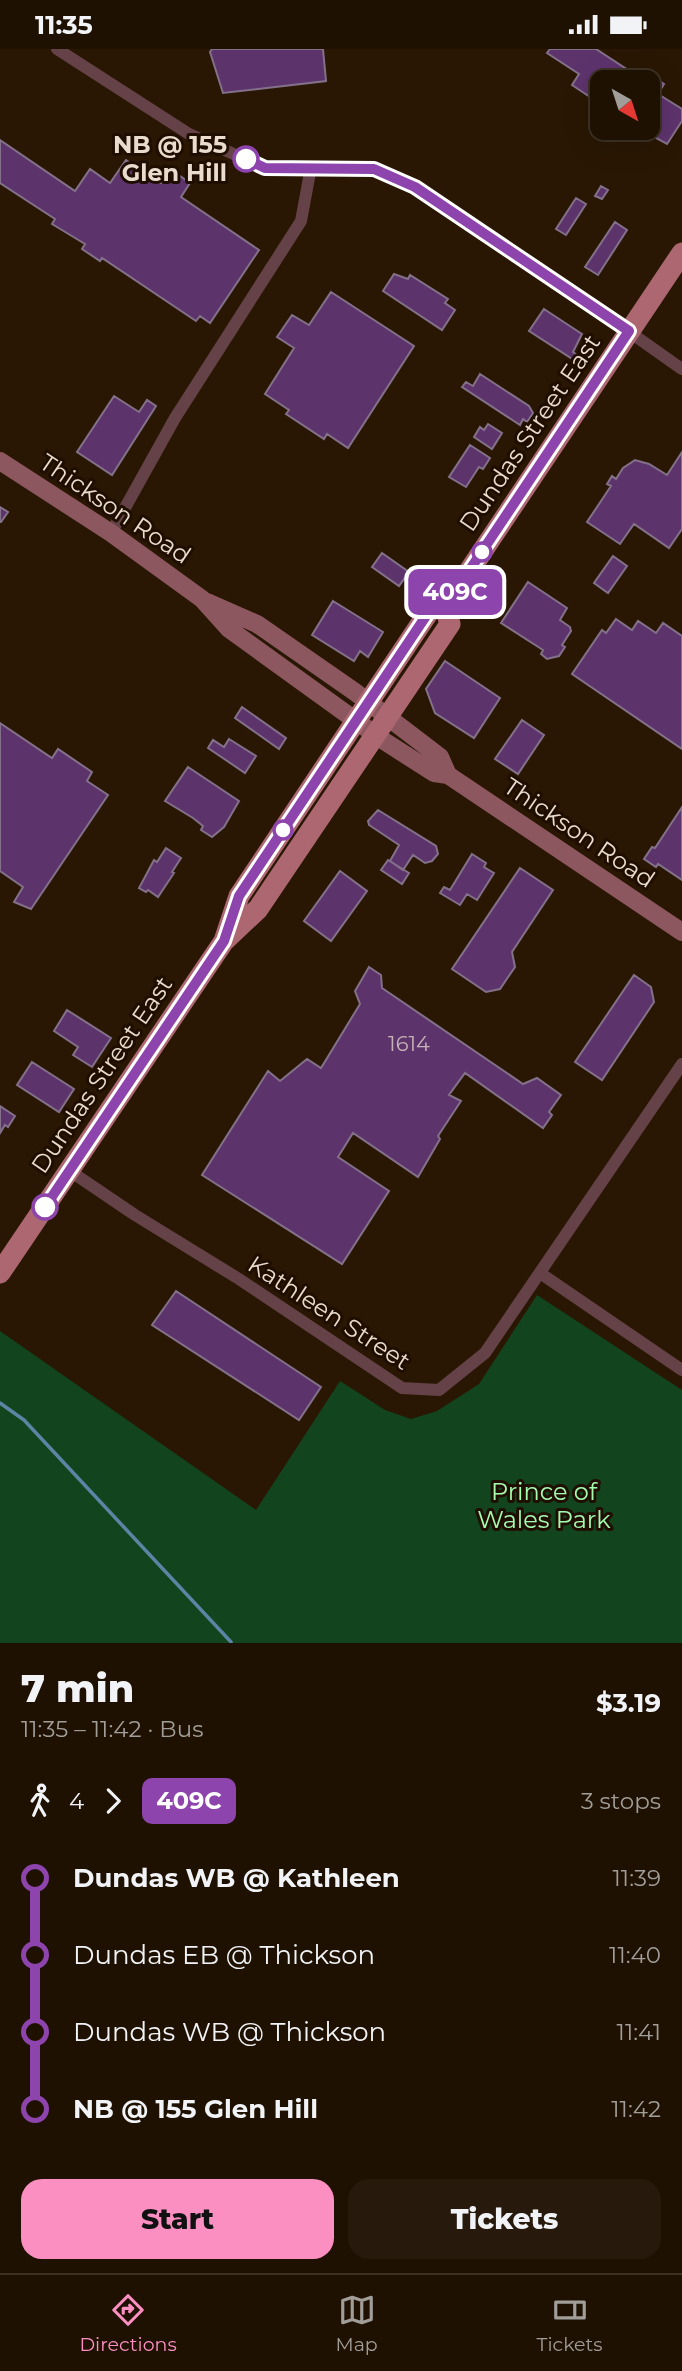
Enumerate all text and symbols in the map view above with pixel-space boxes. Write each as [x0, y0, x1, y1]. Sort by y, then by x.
text: 11:35 [35, 9, 93, 41]
north arrow [590, 70, 660, 140]
map controls [590, 70, 660, 140]
place label: NB @ 155 Glen Hill [113, 130, 227, 187]
marker: NB @ 155 Glen Hill [233, 146, 259, 172]
street label: Dundas Street East [453, 329, 606, 537]
street label: Thickson Road [34, 447, 196, 570]
unlabelled marker [472, 542, 492, 562]
line badge: 409C [406, 569, 504, 615]
text: 409C [422, 577, 488, 606]
street label: Thickson Road [498, 771, 660, 894]
unlabelled marker [273, 820, 293, 840]
street label: Dundas Street East [25, 971, 178, 1179]
house number: 1614 [388, 1031, 430, 1056]
unlabelled marker [32, 1194, 58, 1220]
street label: Kathleen Street [243, 1249, 416, 1376]
park label: Prince of Wales Park [477, 1477, 611, 1534]
text: 7 min [21, 1665, 134, 1712]
text: $3.19 [596, 1687, 661, 1719]
text: 11:35 – 11:42 · Bus [21, 1715, 203, 1743]
icon: walk [21, 1782, 59, 1820]
icon: forward [94, 1782, 132, 1820]
text: 409C [156, 1786, 222, 1815]
text: 4 [69, 1787, 84, 1815]
text: 3 stops [581, 1787, 661, 1815]
text: Dundas WB @ Kathleen [73, 1862, 400, 1894]
text: 11:39 [613, 1864, 661, 1892]
text: Dundas EB @ Thickson [73, 1939, 375, 1971]
text: 11:40 [609, 1941, 661, 1969]
text: Dundas WB @ Thickson [73, 2016, 386, 2048]
text: 11:41 [617, 2018, 661, 2046]
text: NB @ 155 Glen Hill [73, 2093, 318, 2125]
text: 11:42 [611, 2095, 661, 2123]
button: Start [21, 2179, 334, 2259]
button: Tickets [348, 2179, 661, 2259]
tab: Directions [79, 2291, 177, 2356]
tab: Map [336, 2291, 378, 2356]
tab: Tickets [537, 2291, 603, 2356]

